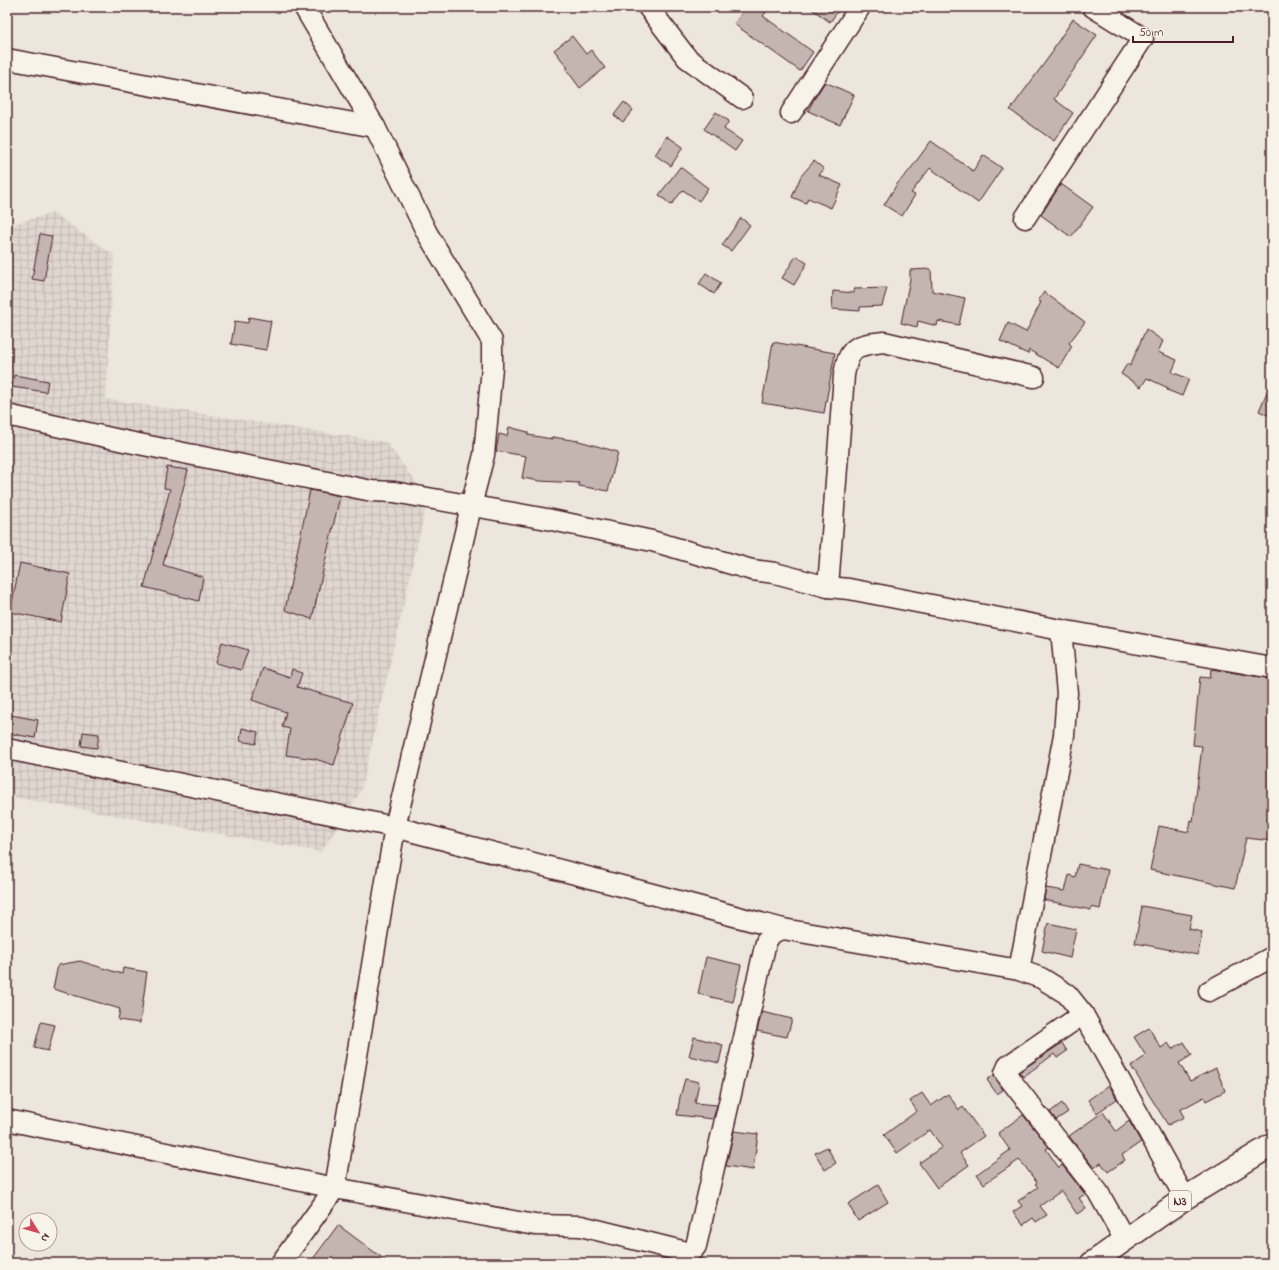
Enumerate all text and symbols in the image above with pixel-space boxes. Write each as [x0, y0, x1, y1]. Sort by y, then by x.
scale bar [1133, 18, 1233, 44]
text: 50 m [1139, 24, 1163, 42]
road number: N3 [1169, 1191, 1191, 1211]
north arrow [18, 1212, 58, 1252]
text: N [37, 1230, 54, 1245]

